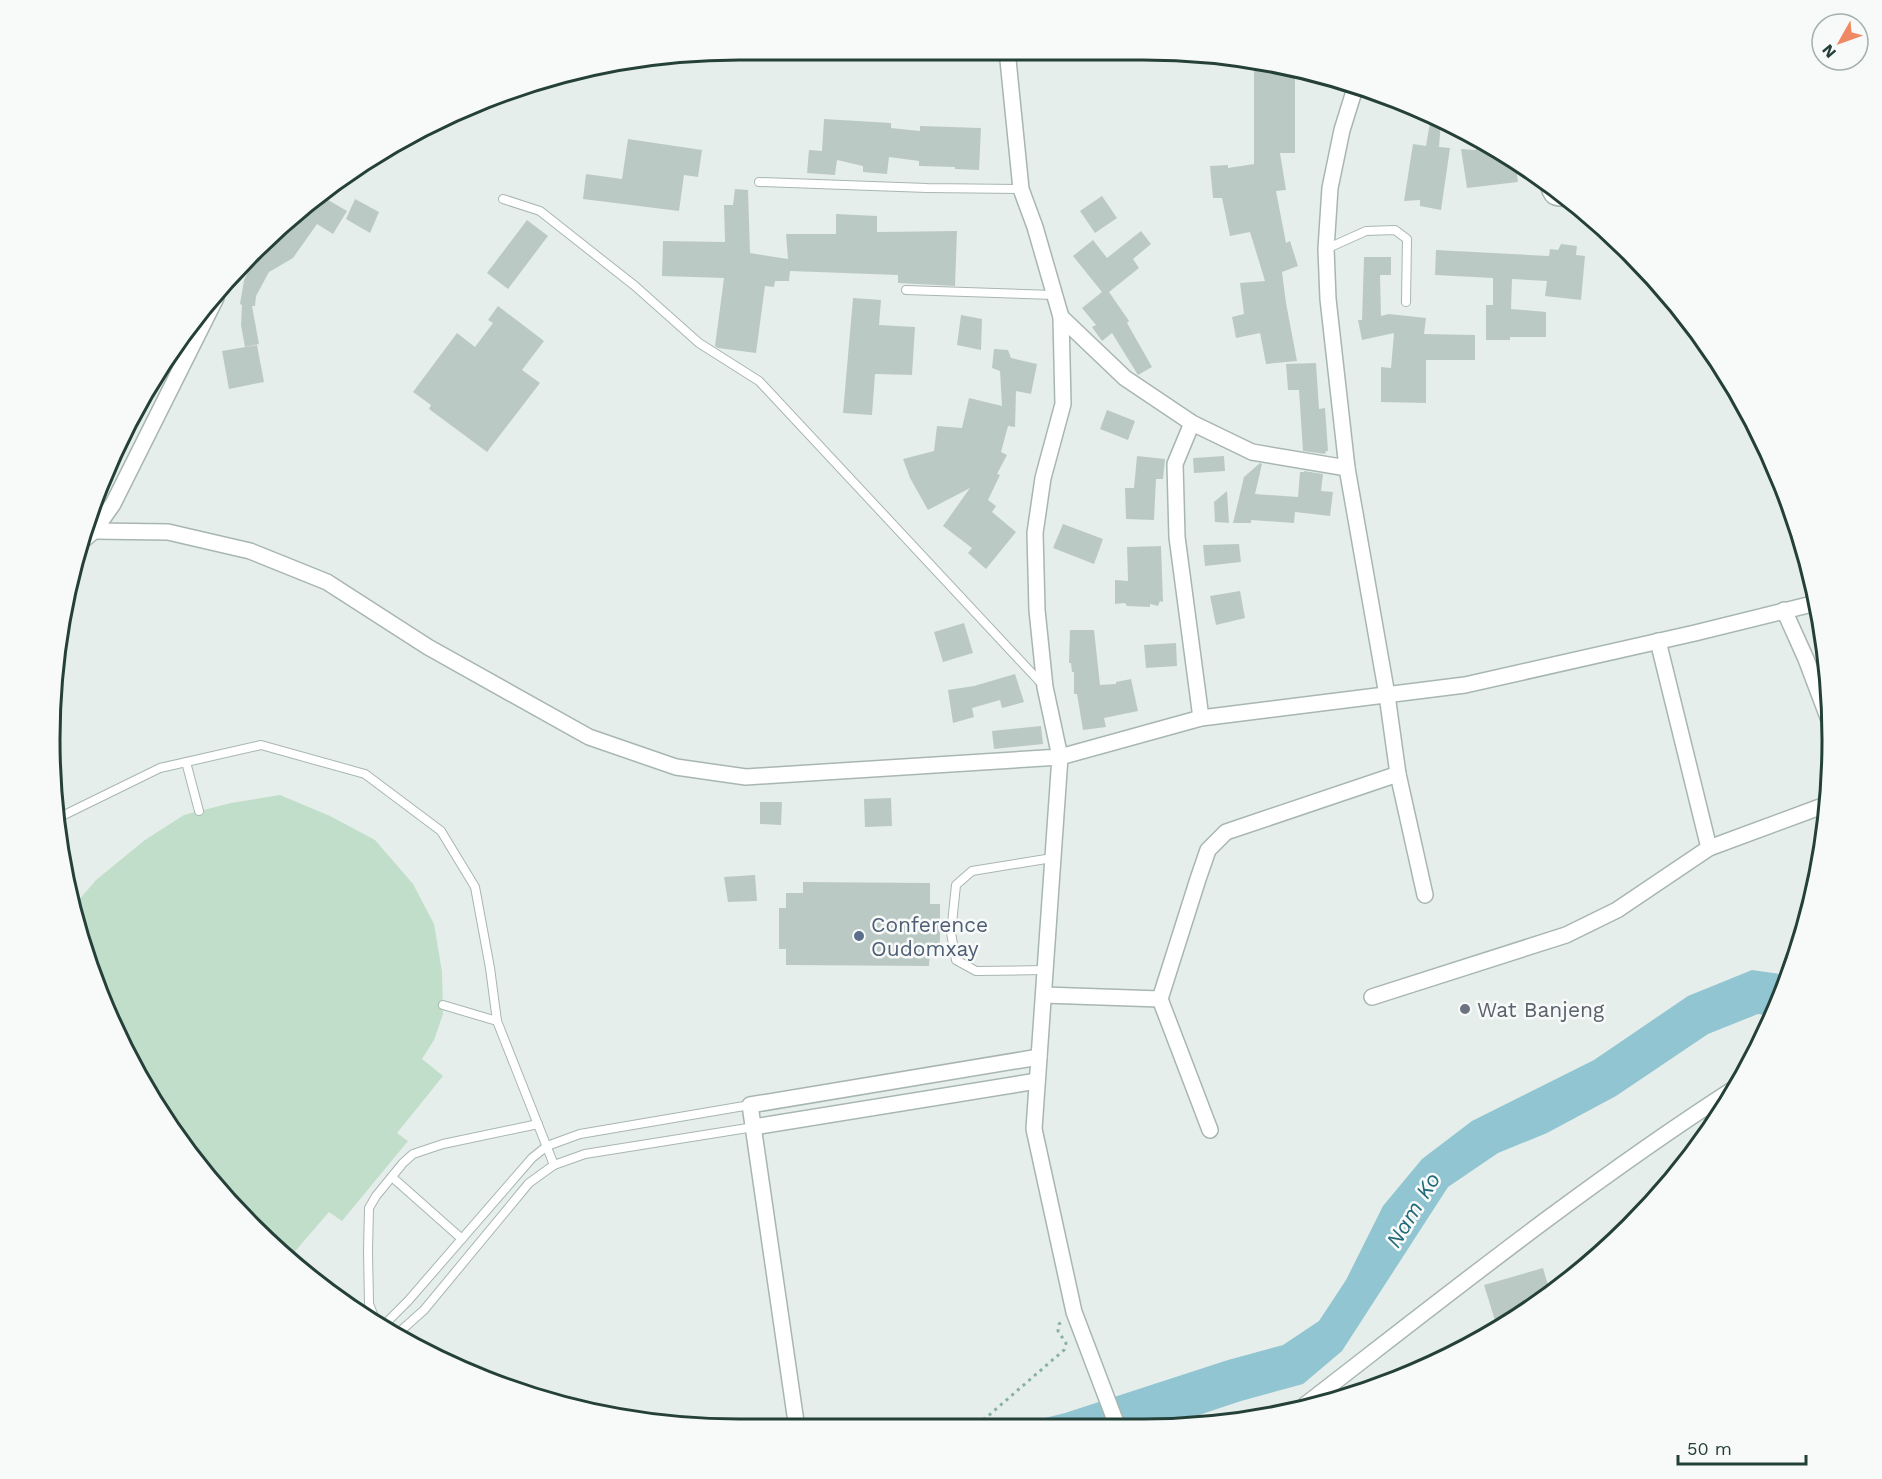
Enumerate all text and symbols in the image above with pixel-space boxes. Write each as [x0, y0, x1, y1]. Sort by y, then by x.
north arrow [1810, 12, 1870, 72]
text: N [1818, 41, 1840, 62]
place label: Conference Oudomxay [871, 912, 988, 961]
marker: Conference Oudomxay [852, 929, 866, 943]
place label: Wat Banjeng [1477, 997, 1605, 1022]
marker: Wat Banjeng [1458, 1002, 1472, 1016]
water label: Nam Ko [1381, 1168, 1445, 1252]
scale bar [1678, 1428, 1806, 1466]
text: 50 m [1687, 1438, 1732, 1459]

